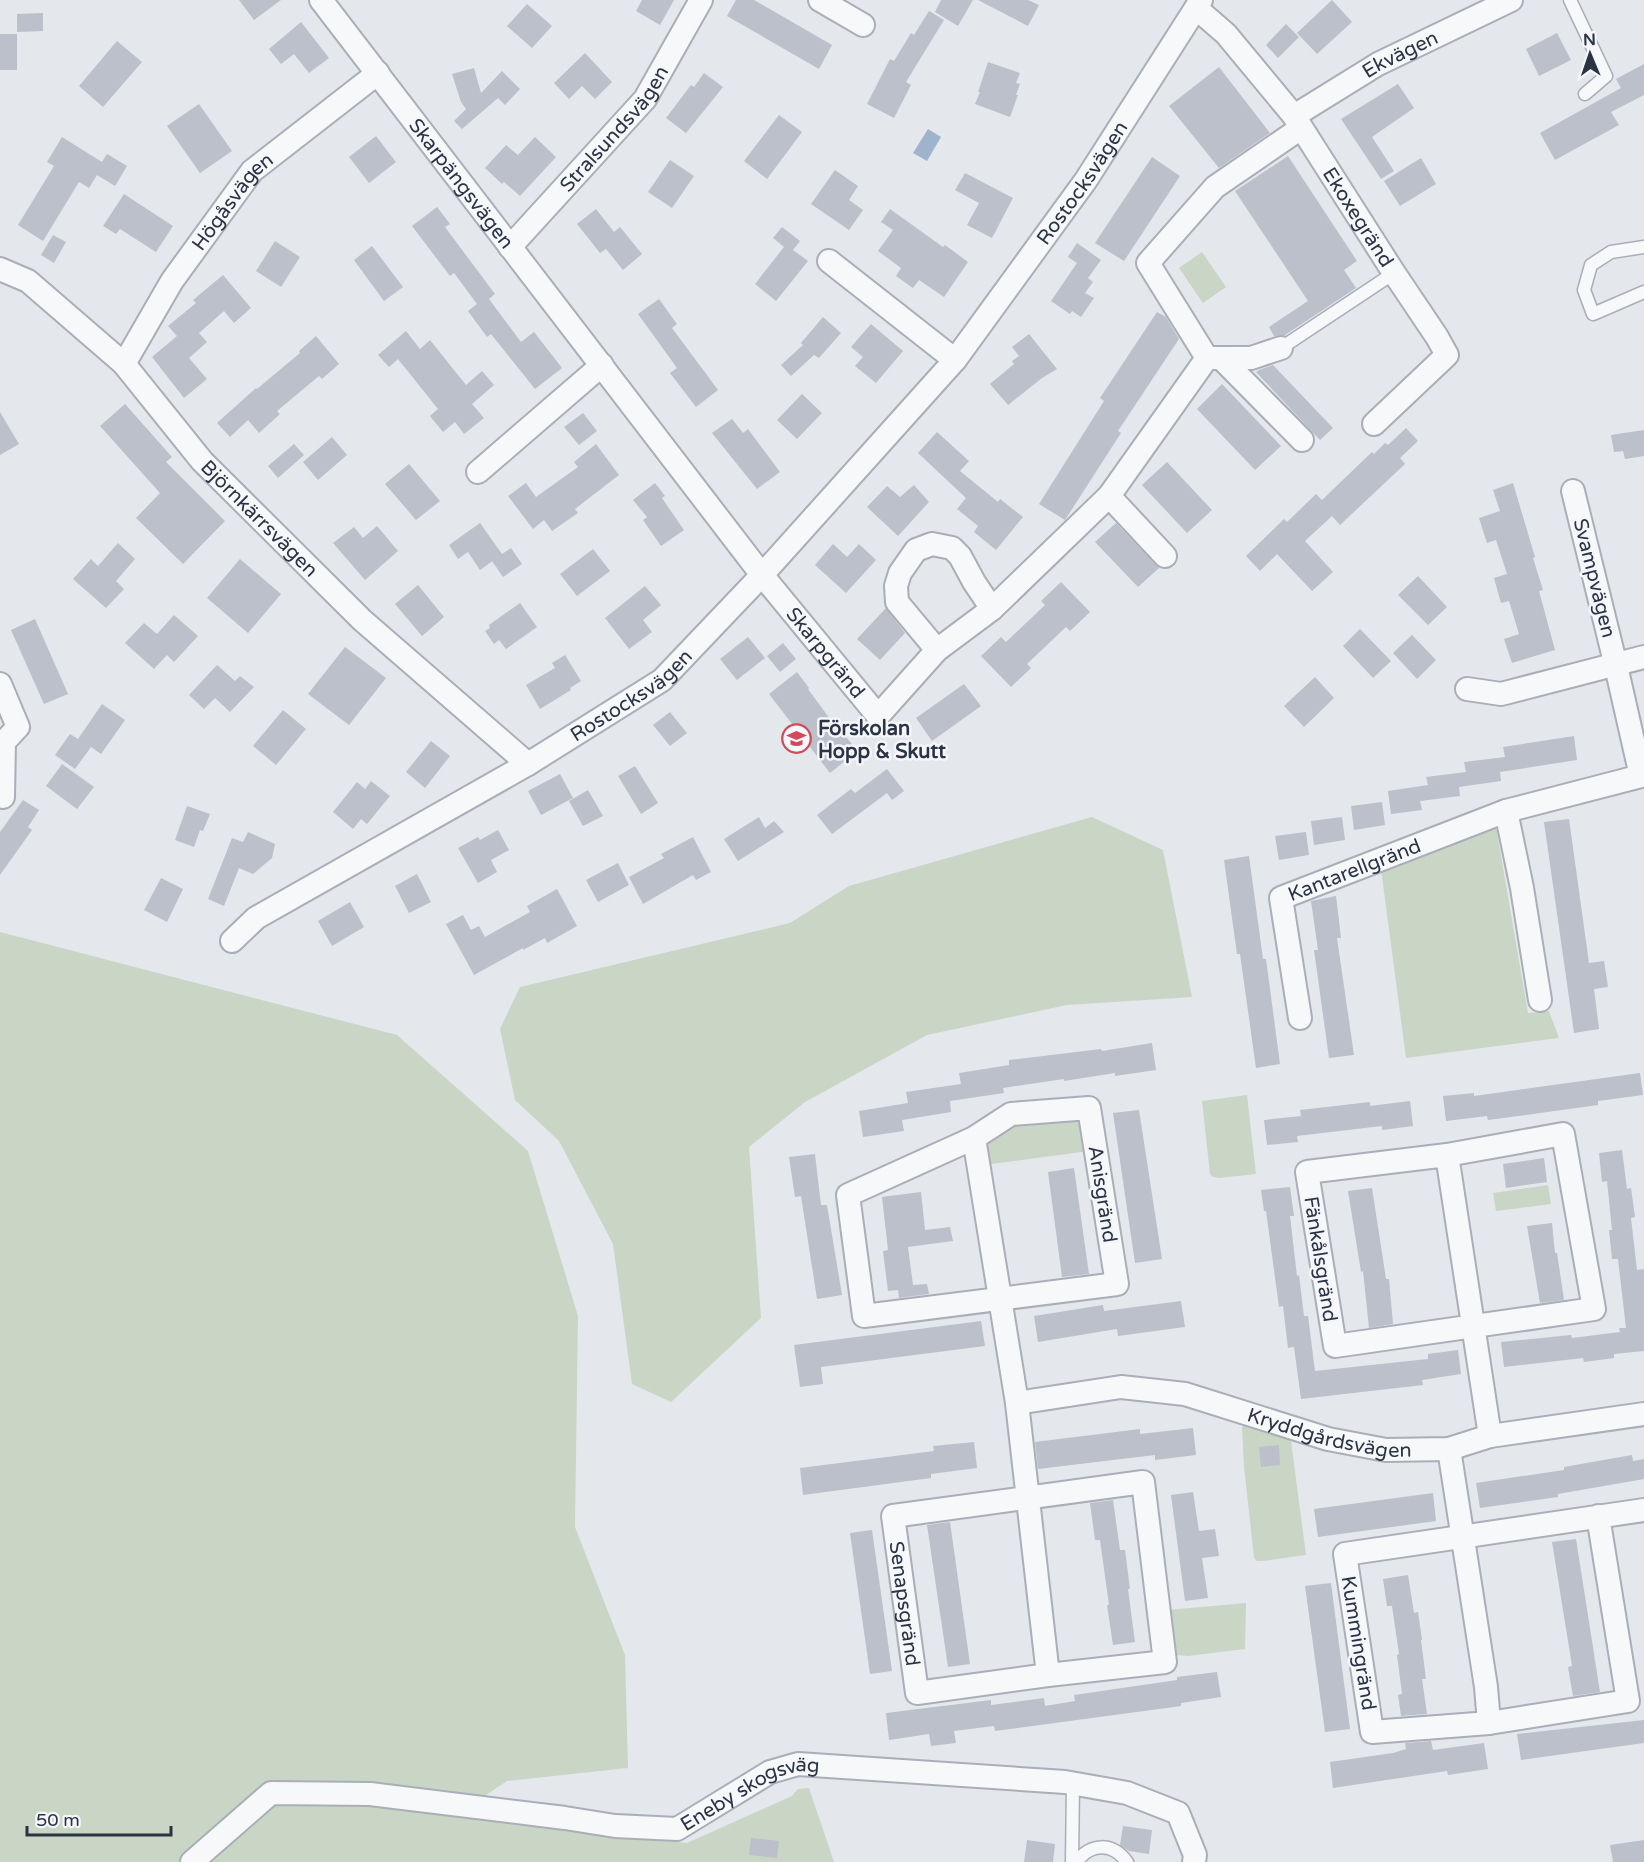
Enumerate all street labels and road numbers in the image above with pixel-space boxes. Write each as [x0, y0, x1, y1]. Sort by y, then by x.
street label: Ekvägen [1358, 26, 1442, 84]
street label: Stralsundsvägen [555, 62, 674, 197]
street label: Skarpängsvägen [403, 114, 518, 254]
street label: Rostocksvägen [1032, 117, 1133, 250]
street label: Högåsvägen [187, 148, 278, 256]
street label: Ekoxegränd [1317, 163, 1398, 272]
street label: Björnkärrsvägen [195, 456, 322, 582]
street label: Svampvägen [1568, 516, 1620, 640]
street label: Skarpgränd [781, 603, 869, 704]
street label: Rostocksvägen [566, 645, 698, 747]
street label: Kantarellgränd [1285, 834, 1424, 907]
street label: Anisgränd [1083, 1144, 1122, 1244]
street label: Fänkålsgränd [1298, 1195, 1342, 1324]
street label: Kryddgårdsvägen [1244, 1403, 1412, 1463]
street label: Senapsgränd [884, 1540, 924, 1668]
street label: Kummingränd [1336, 1574, 1380, 1712]
street label: Eneby skogsväg [676, 1753, 820, 1837]

